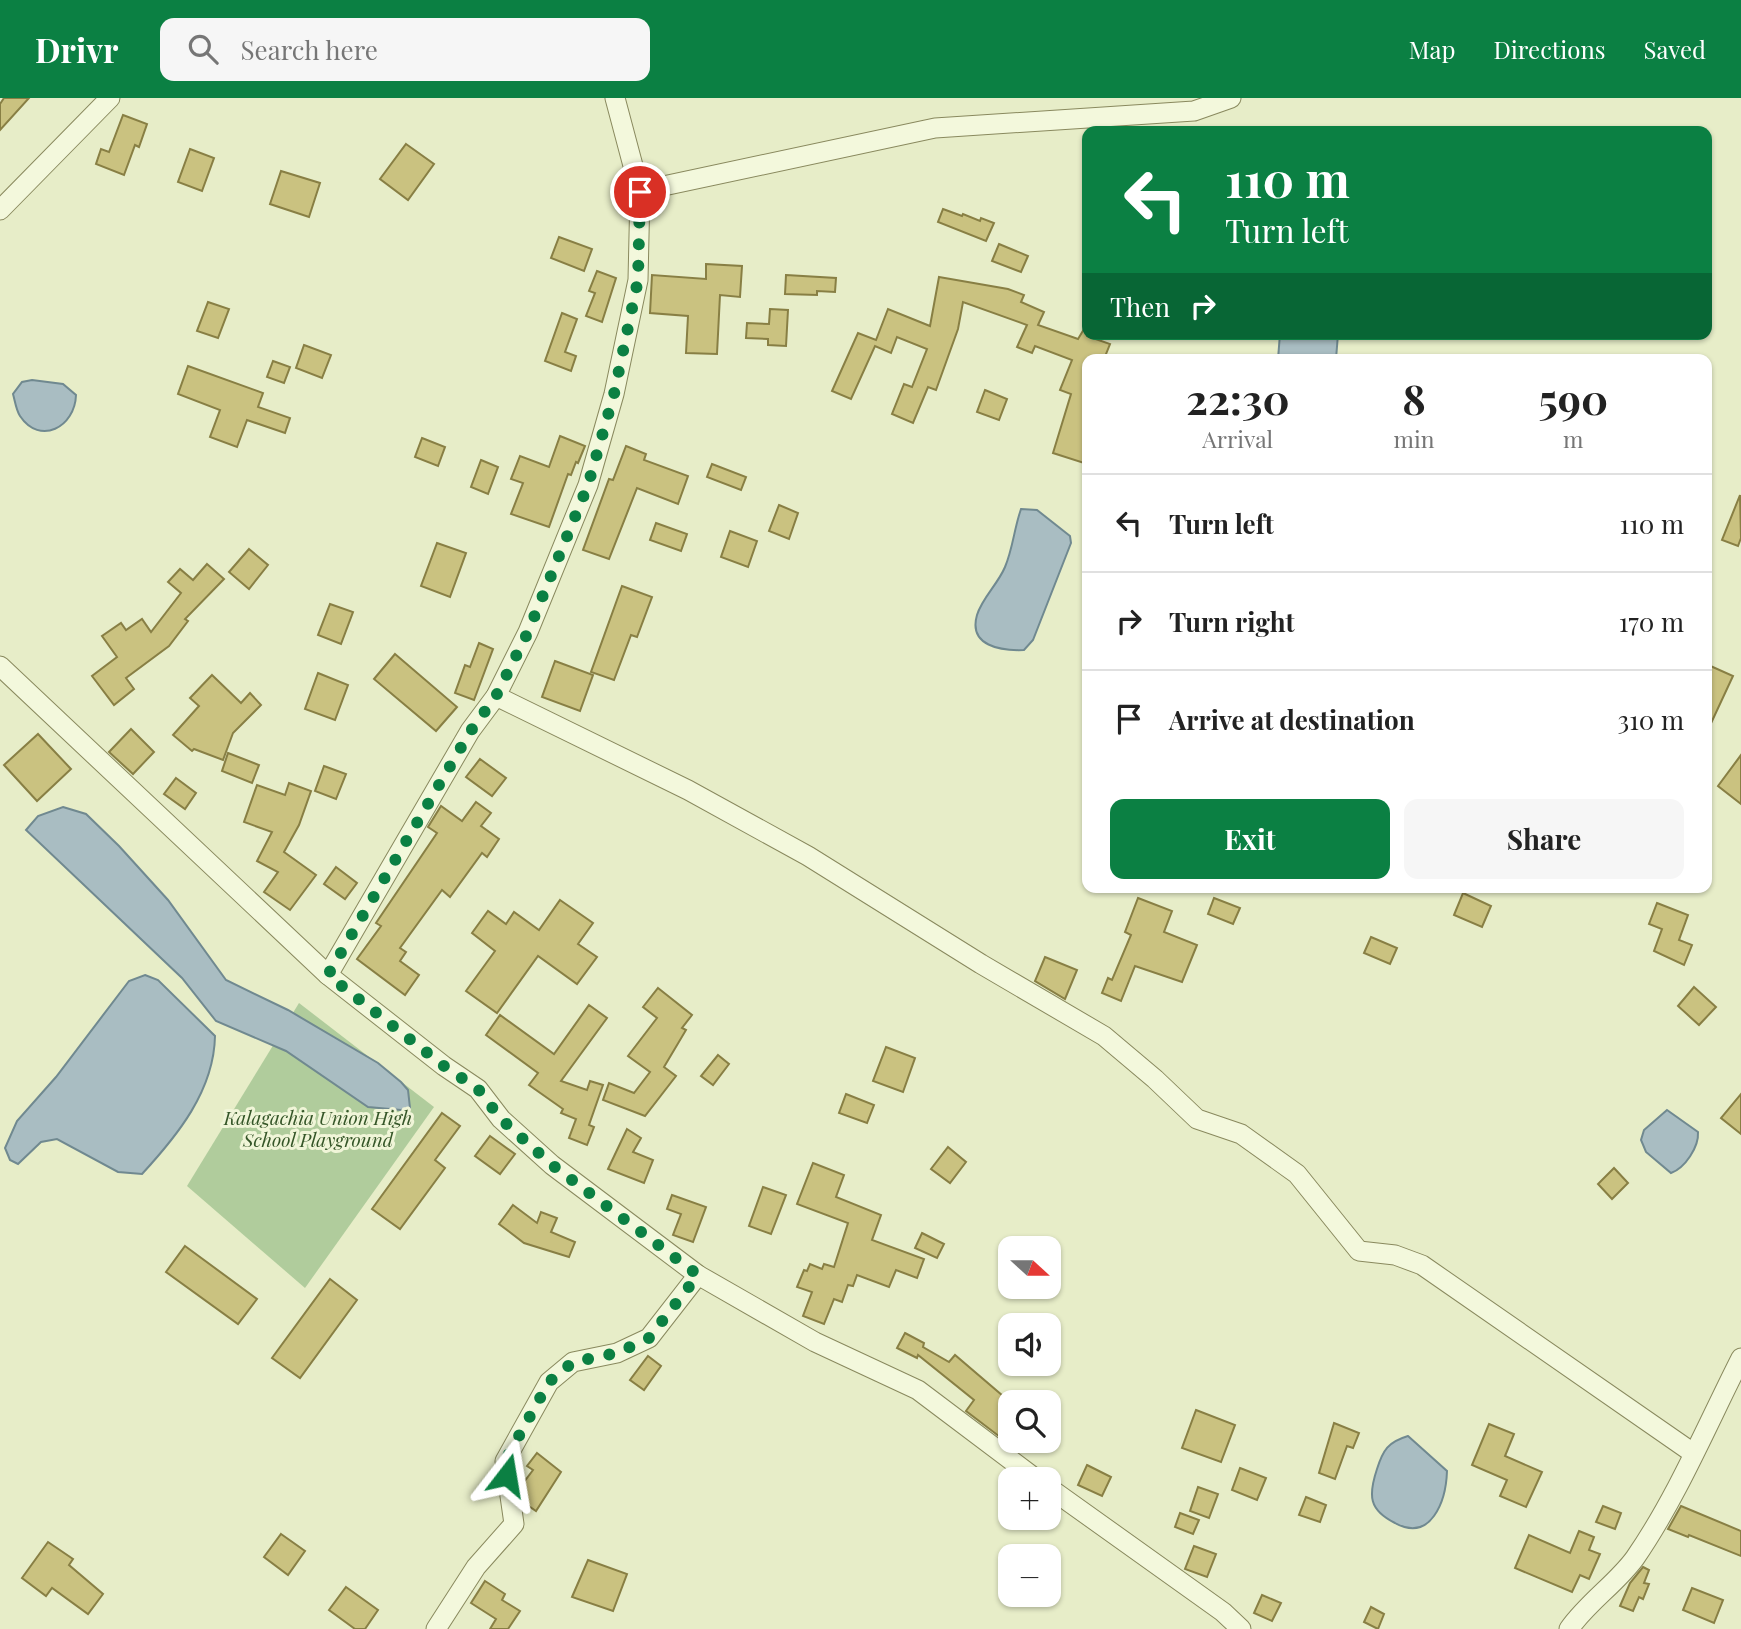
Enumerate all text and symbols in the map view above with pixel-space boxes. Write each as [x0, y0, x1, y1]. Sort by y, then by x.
search box [160, 18, 650, 81]
text: Drivr [35, 27, 118, 71]
icon: search [184, 30, 222, 68]
text: Search here [240, 32, 378, 67]
text: Map [1409, 33, 1455, 65]
text: Directions [1493, 33, 1606, 65]
text: Saved [1644, 33, 1706, 65]
text: 110 m [1225, 145, 1350, 210]
icon: left [1110, 154, 1201, 245]
pin [610, 162, 670, 222]
icon: arrive [621, 173, 659, 211]
text: Turn left [1225, 208, 1349, 251]
icon: right [1184, 287, 1222, 325]
text: Then [1110, 289, 1170, 324]
text: 22:30 [1186, 370, 1290, 426]
text: 8 [1402, 370, 1426, 426]
text: 590 [1538, 370, 1608, 426]
text: Arrival [1202, 423, 1273, 454]
text: min [1394, 423, 1434, 454]
text: m [1563, 423, 1583, 454]
icon: left [1110, 504, 1148, 542]
text: Turn left [1169, 506, 1274, 541]
text: 110 m [1620, 506, 1684, 541]
icon: right [1110, 602, 1148, 640]
text: Turn right [1169, 604, 1295, 639]
text: 170 m [1619, 604, 1684, 639]
icon: arrive [1110, 700, 1148, 738]
text: Arrive at destination [1169, 702, 1415, 737]
text: 310 m [1617, 702, 1684, 737]
button: Exit [1110, 799, 1390, 879]
button: Share [1404, 799, 1684, 879]
park label: Kalagachia Union High School Playground [223, 1104, 412, 1152]
north arrow [998, 1236, 1060, 1298]
map controls [998, 1236, 1061, 1607]
button: sound [998, 1313, 1061, 1376]
button: search [998, 1390, 1061, 1453]
position arrow [470, 1438, 544, 1512]
button: + [998, 1467, 1061, 1530]
button: − [998, 1544, 1061, 1607]

